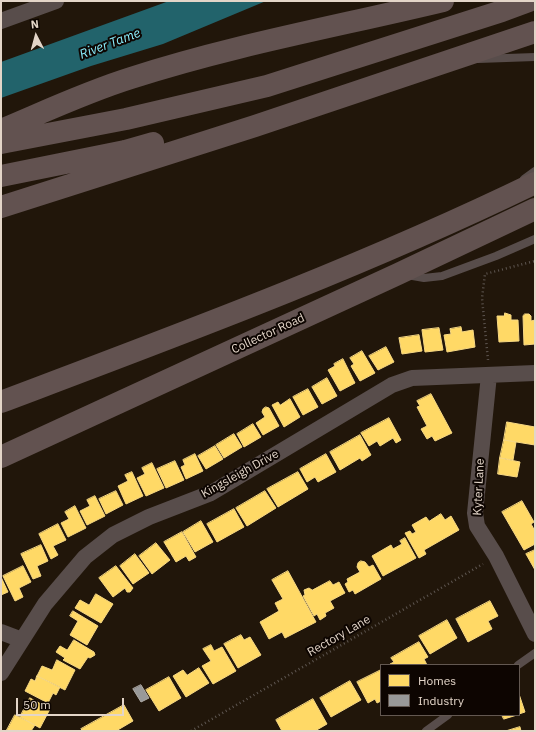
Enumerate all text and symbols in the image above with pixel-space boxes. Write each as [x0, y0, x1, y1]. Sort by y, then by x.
north arrow [16, 16, 56, 56]
text: N [30, 17, 39, 31]
water label: River Tame [77, 25, 143, 63]
street label: Collector Road [229, 311, 307, 357]
street label: Kingsleigh Drive [199, 447, 281, 501]
street label: Kyter Lane [470, 458, 488, 516]
street label: Rectory Lane [305, 612, 373, 660]
legend [380, 664, 520, 716]
text: Homes [418, 673, 456, 688]
scale bar [18, 690, 126, 716]
text: Industry [418, 693, 464, 708]
text: 50 m [23, 697, 51, 712]

